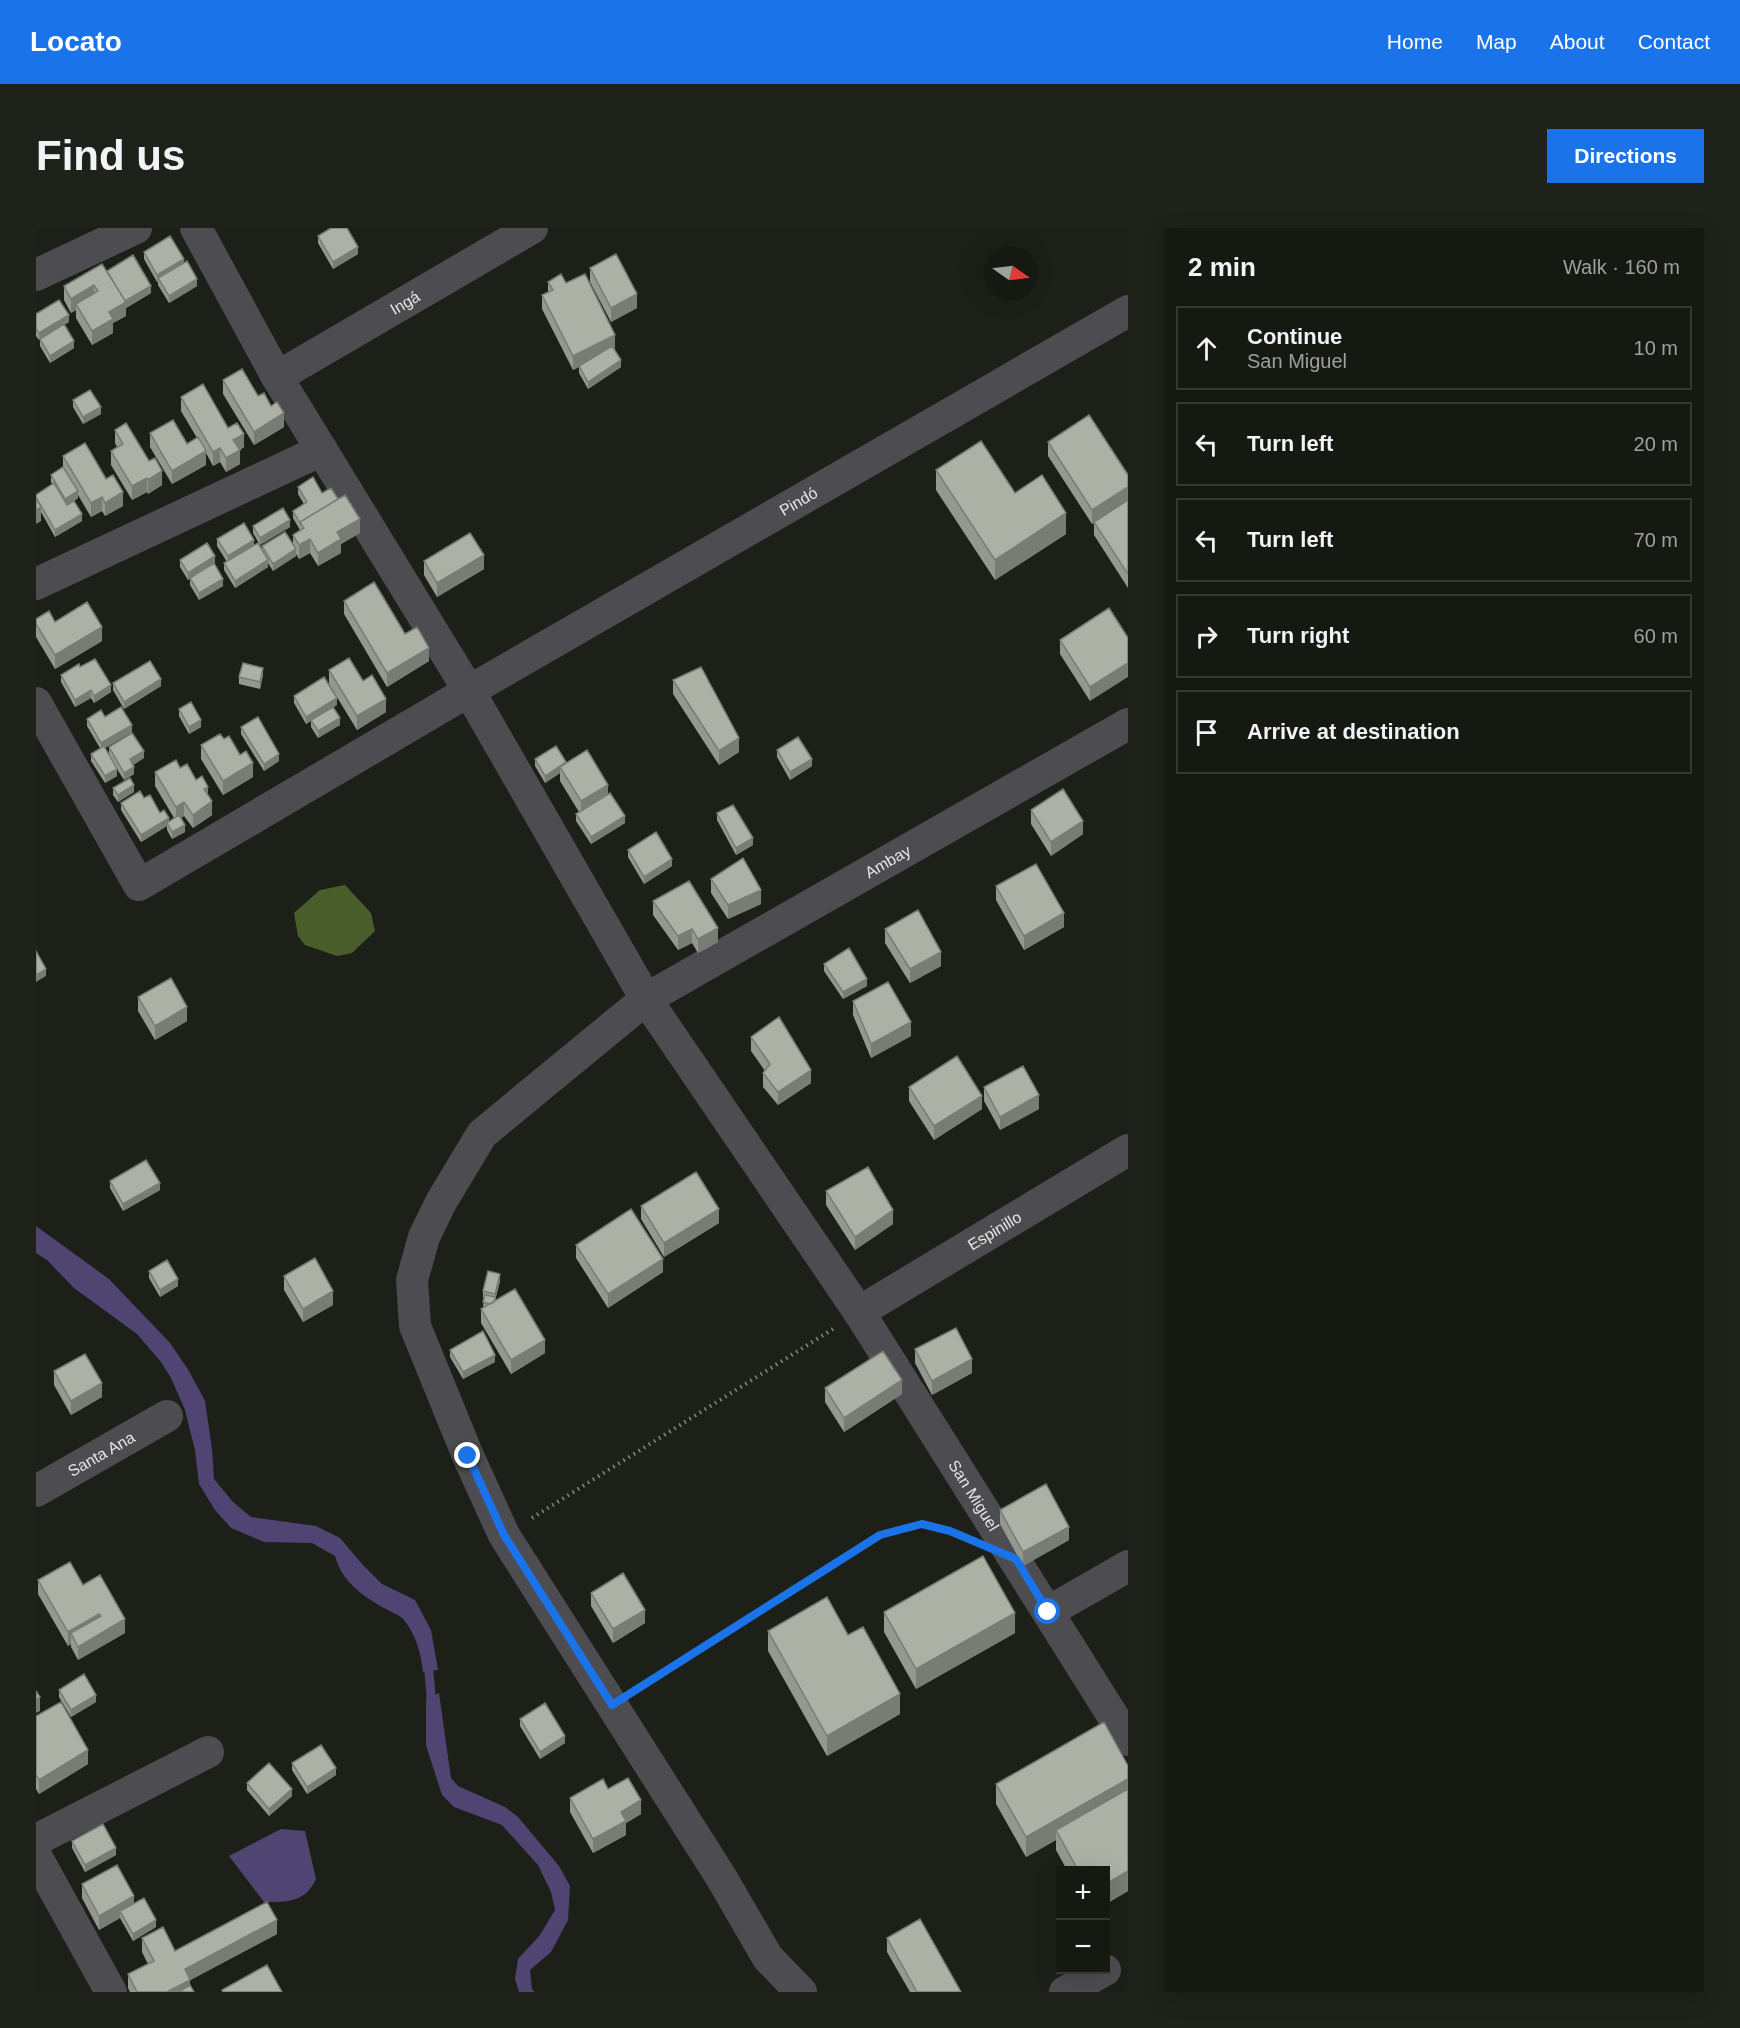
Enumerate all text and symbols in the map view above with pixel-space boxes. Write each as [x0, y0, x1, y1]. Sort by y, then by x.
text: Locato [30, 26, 122, 57]
text: Home [1387, 30, 1443, 53]
text: Map [1476, 30, 1517, 53]
text: About [1550, 30, 1605, 53]
text: Contact [1638, 30, 1710, 53]
button: Directions [1547, 129, 1704, 183]
text: Find us [36, 132, 185, 179]
north arrow [984, 246, 1038, 300]
text: 2 min [1188, 252, 1256, 282]
text: Walk · 160 m [1563, 256, 1680, 278]
street label: Ingá [387, 288, 423, 318]
text: Continue [1247, 324, 1342, 349]
icon: ahead [1190, 332, 1223, 365]
text: 10 m [1634, 337, 1678, 359]
text: San Miguel [1247, 350, 1347, 372]
icon: left [1190, 428, 1223, 461]
text: Turn left [1247, 431, 1333, 456]
text: 20 m [1634, 433, 1678, 455]
street label: Pindó [777, 484, 821, 519]
icon: left [1190, 524, 1223, 557]
text: Turn left [1247, 527, 1333, 552]
text: 70 m [1634, 529, 1678, 551]
icon: right [1190, 620, 1223, 653]
text: Turn right [1247, 623, 1349, 648]
text: 60 m [1634, 625, 1678, 647]
icon: arrive [1190, 716, 1223, 749]
text: Arrive at destination [1247, 719, 1460, 744]
street label: Ambay [862, 842, 914, 881]
street label: Espinillo [965, 1208, 1025, 1254]
street label: Santa Ana [65, 1428, 138, 1480]
route end [454, 1442, 480, 1468]
street label: San Miguel [945, 1457, 1002, 1534]
route start [1034, 1598, 1060, 1624]
map controls [1056, 1866, 1110, 1974]
button: + [1056, 1866, 1110, 1920]
button: − [1056, 1920, 1110, 1974]

